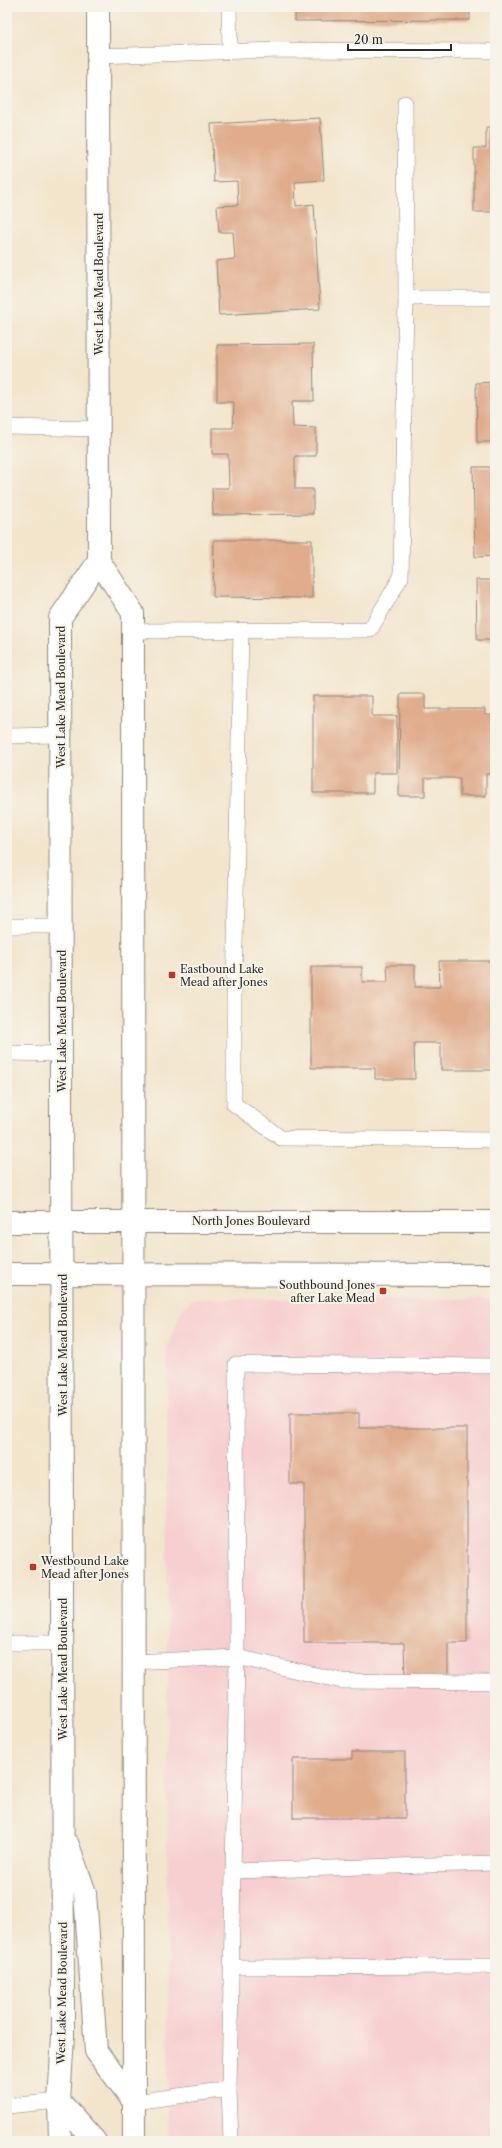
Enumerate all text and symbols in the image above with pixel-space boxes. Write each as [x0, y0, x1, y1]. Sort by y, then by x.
scale bar [348, 26, 451, 52]
text: 20 m [354, 32, 383, 47]
street label: West Lake Mead Boulevard [92, 213, 106, 356]
street label: West Lake Mead Boulevard [54, 626, 68, 769]
street label: West Lake Mead Boulevard [55, 950, 69, 1093]
place label: Eastbound Lake Mead after Jones [180, 962, 268, 989]
marker: Eastbound Lake Mead after Jones [167, 970, 177, 980]
street label: North Jones Boulevard [192, 1214, 310, 1228]
street label: West Lake Mead Boulevard [56, 1274, 70, 1417]
place label: Southbound Jones after Lake Mead [279, 1278, 375, 1305]
marker: Southbound Jones after Lake Mead [378, 1286, 388, 1296]
place label: Westbound Lake Mead after Jones [40, 1554, 129, 1581]
marker: Westbound Lake Mead after Jones [28, 1562, 38, 1572]
street label: West Lake Mead Boulevard [56, 1598, 70, 1741]
street label: West Lake Mead Boulevard [54, 1921, 70, 2065]

